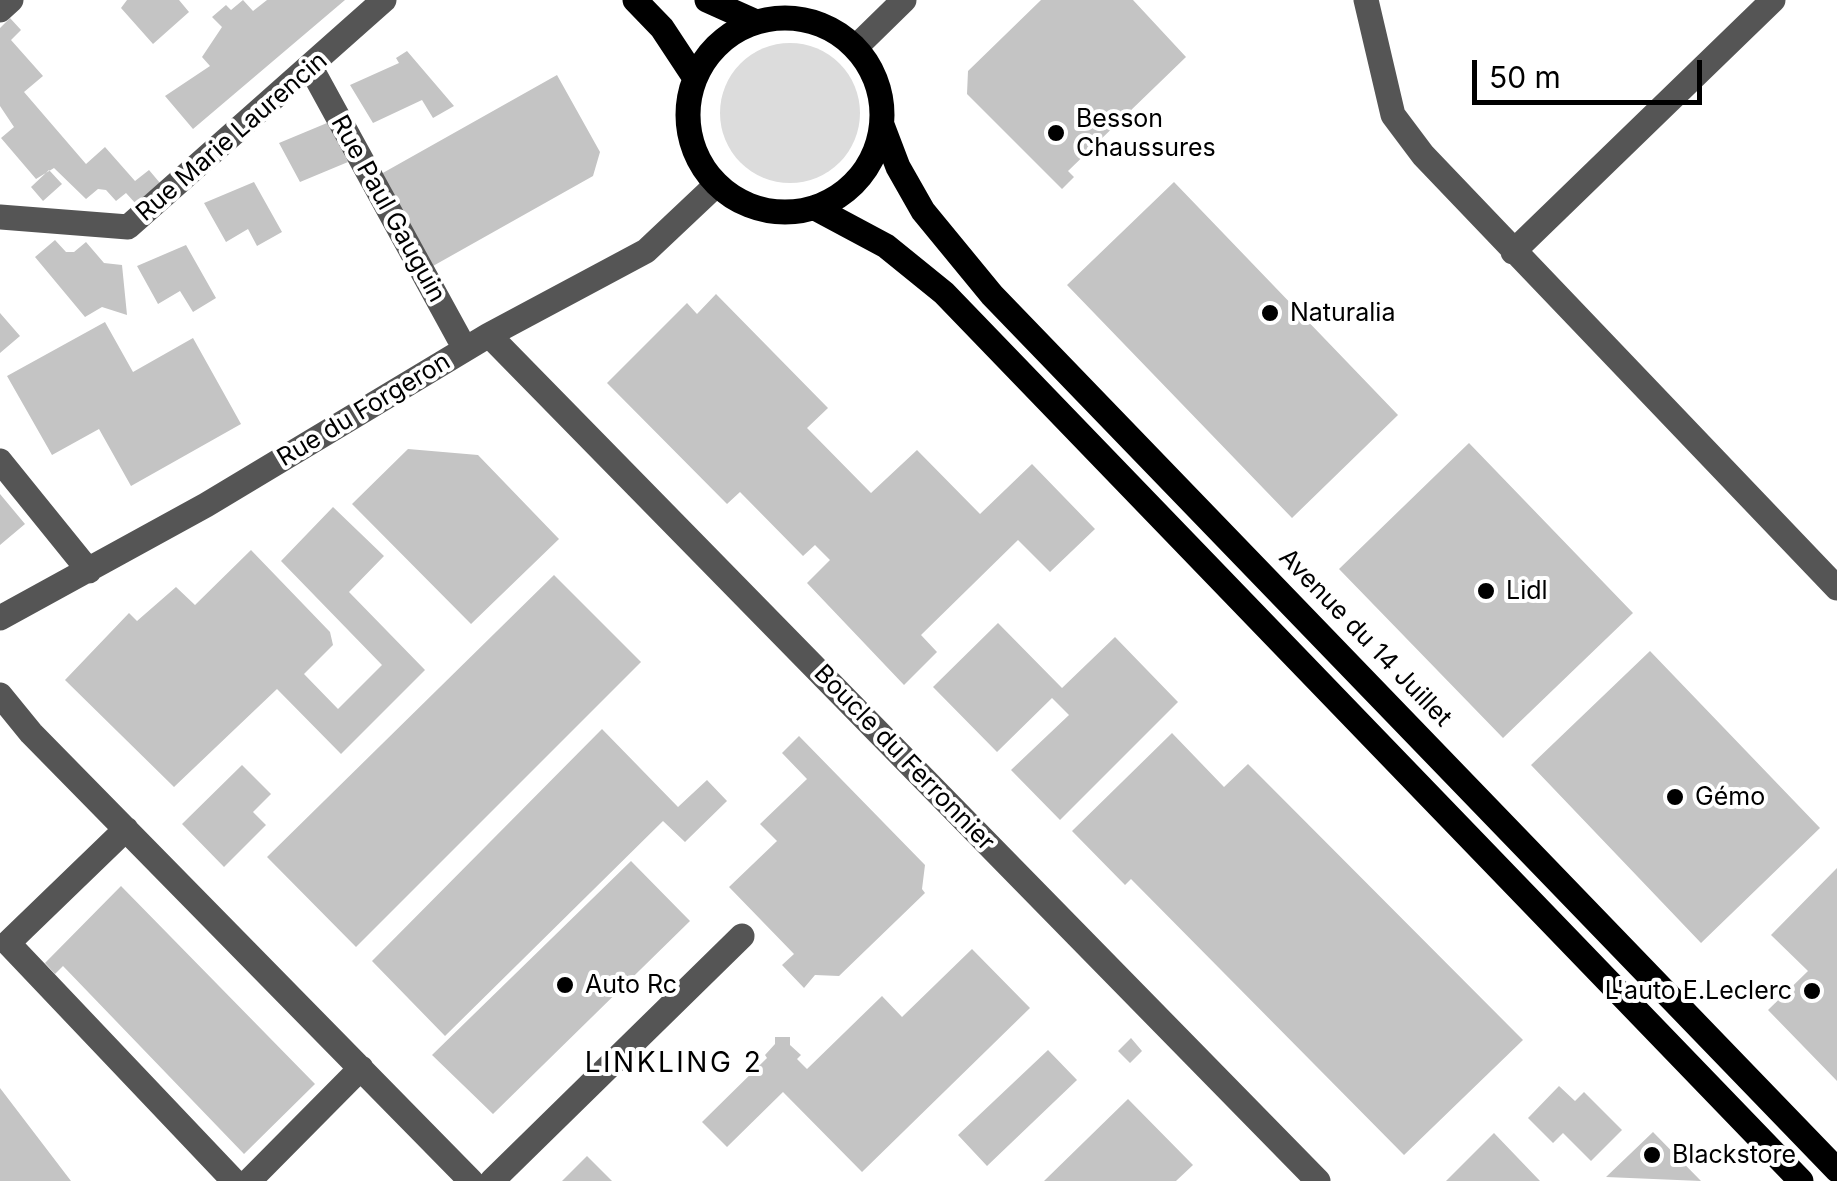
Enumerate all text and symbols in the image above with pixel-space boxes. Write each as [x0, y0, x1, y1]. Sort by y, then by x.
scale bar [1477, 40, 1707, 102]
street label: Rue Marie Laurencin [130, 46, 334, 228]
text: 50 m [1489, 59, 1561, 95]
place label: Besson Chaussures [1076, 104, 1216, 163]
street label: Rue Paul Gauguin [324, 110, 452, 308]
marker: Besson Chaussures [1045, 122, 1067, 144]
place label: Naturalia [1290, 298, 1395, 328]
marker: Naturalia [1259, 302, 1281, 324]
street label: Rue du Forgeron [272, 347, 456, 473]
street label: Avenue du 14 Juillet [1272, 543, 1458, 733]
place label: Lidl [1506, 576, 1548, 606]
marker: Lidl [1475, 580, 1497, 602]
street label: Boucle du Ferronnier [807, 659, 1001, 857]
place label: Gémo [1695, 782, 1765, 812]
marker: Gémo [1664, 786, 1686, 808]
place label: Auto Rc [585, 970, 677, 1000]
marker: Auto Rc [554, 974, 576, 996]
place label: L'auto E.Leclerc [1605, 976, 1792, 1006]
marker: L'auto E.Leclerc [1801, 980, 1823, 1002]
district label: LINKLING 2 [585, 1047, 763, 1081]
place label: Blackstore [1672, 1140, 1796, 1170]
marker: Blackstore [1641, 1144, 1663, 1166]

